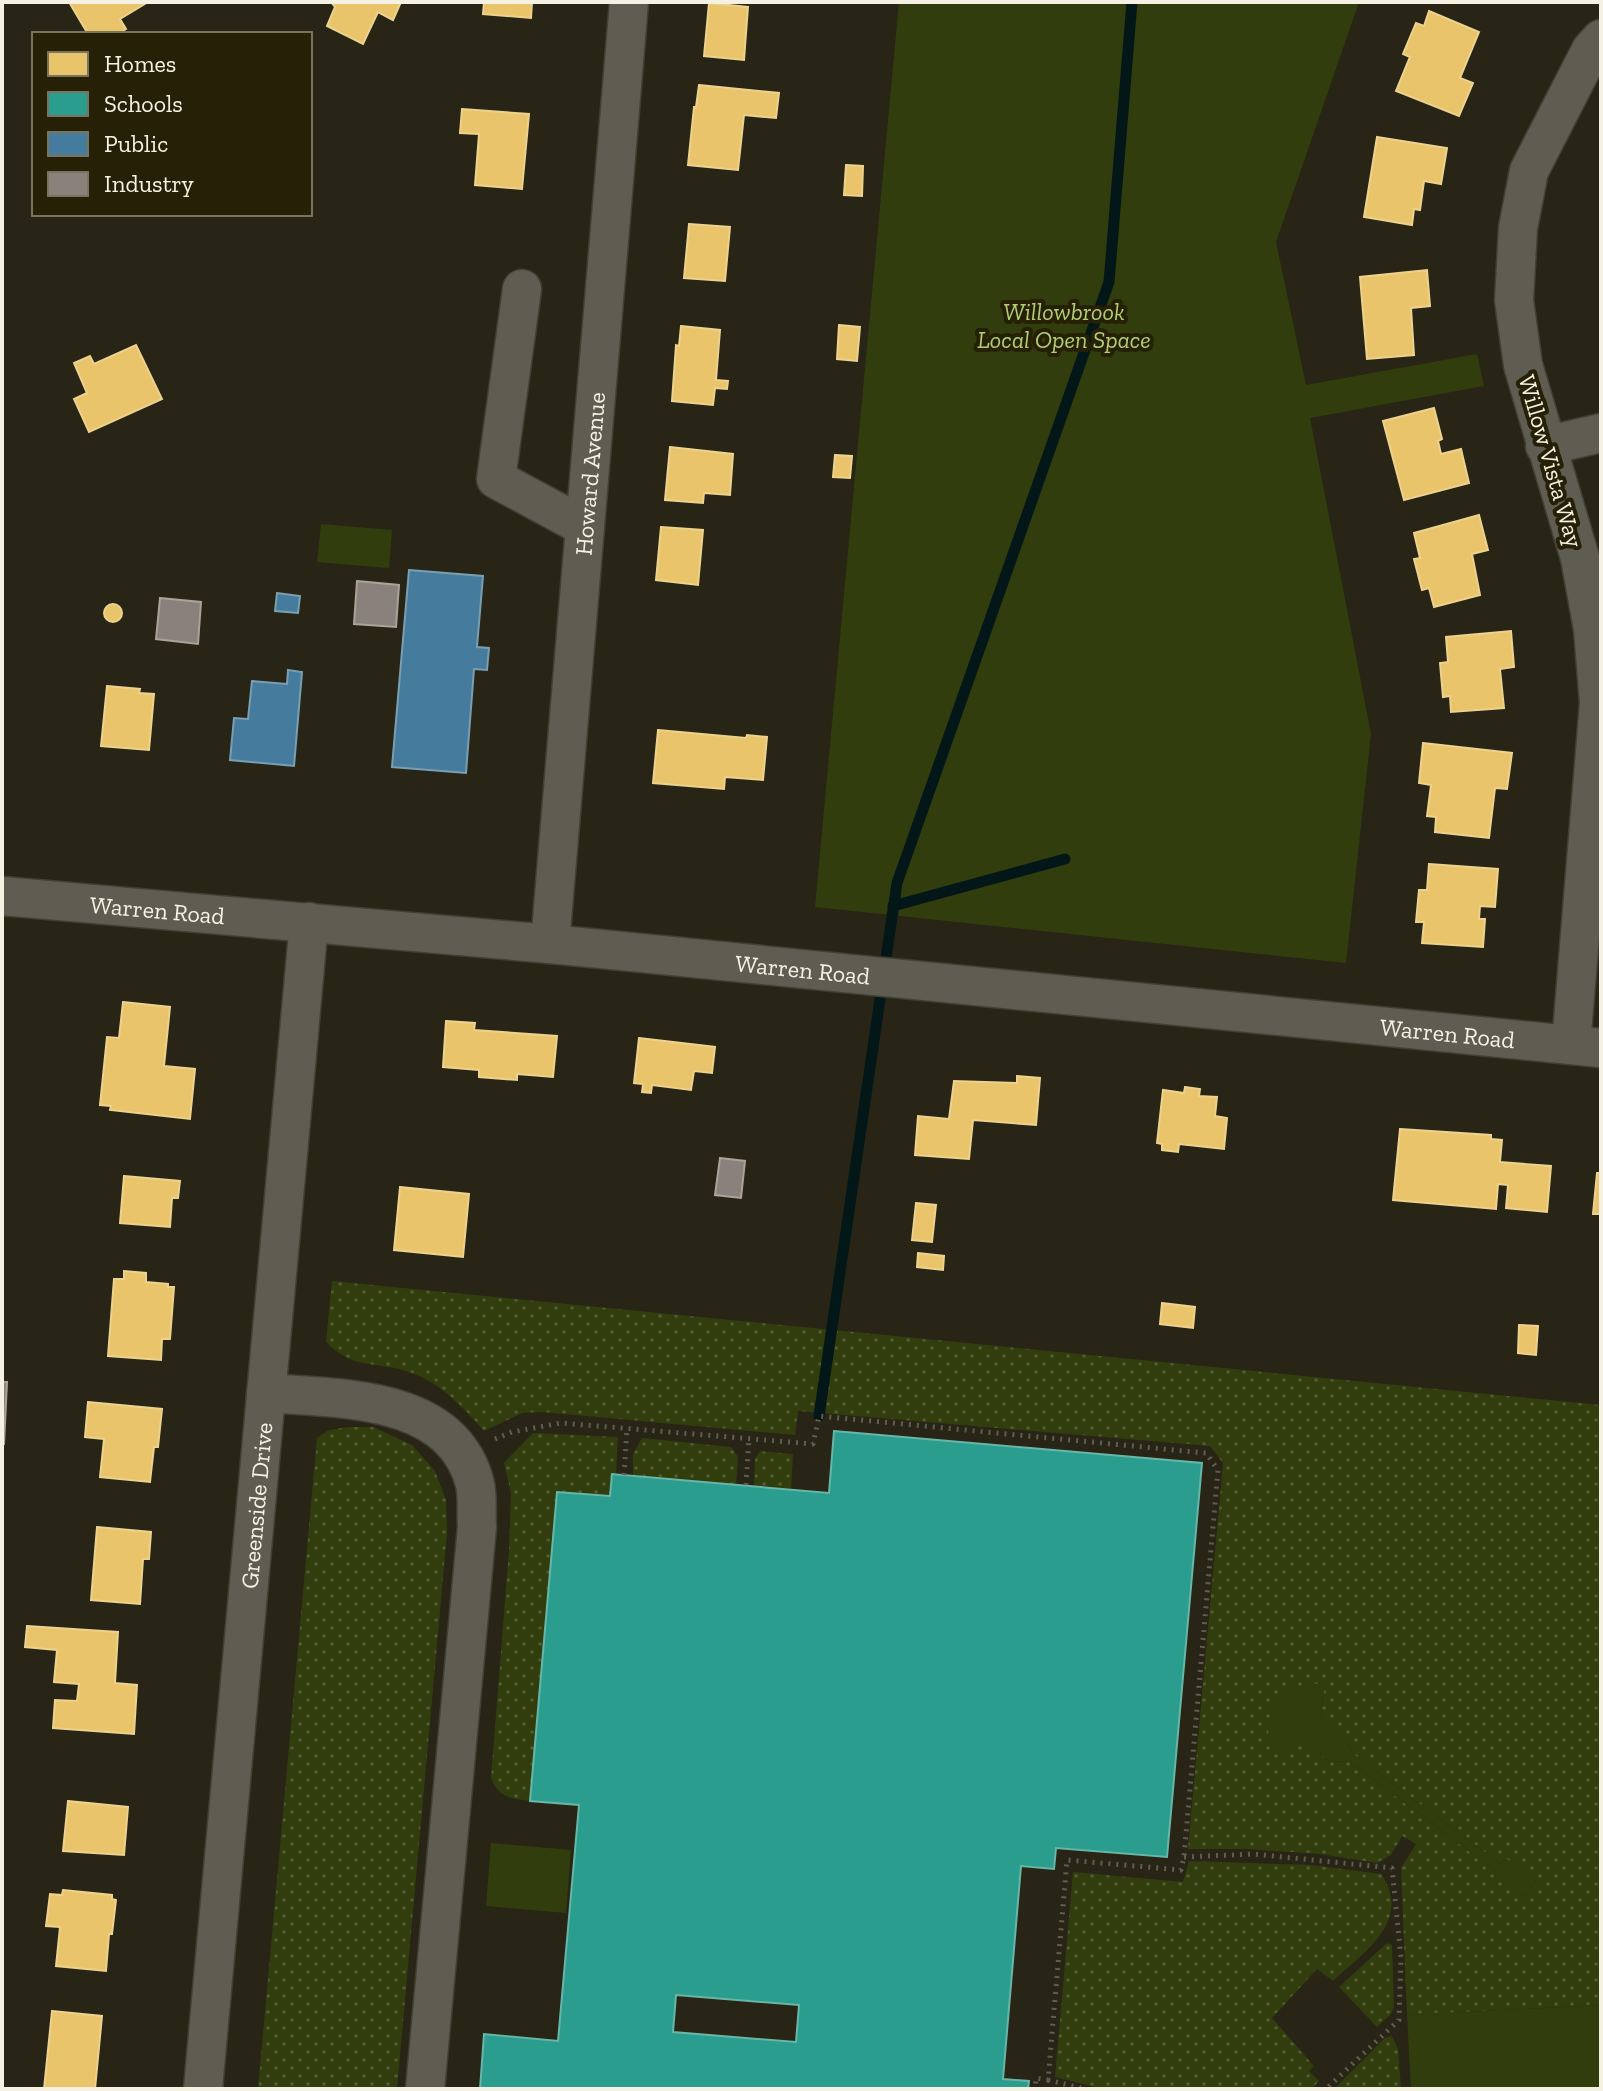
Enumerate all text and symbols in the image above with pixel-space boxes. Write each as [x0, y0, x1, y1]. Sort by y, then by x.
legend [32, 32, 312, 216]
text: Homes [104, 49, 176, 78]
text: Schools [104, 89, 183, 118]
text: Public [104, 129, 168, 158]
text: Industry [104, 169, 195, 198]
park label: Willowbrook Local Open Space [977, 297, 1151, 354]
street label: Willow Vista Way [1513, 371, 1590, 551]
street label: Howard Avenue [568, 391, 611, 556]
street label: Warren Road [89, 889, 226, 930]
street label: Warren Road [734, 948, 871, 990]
street label: Warren Road [1379, 1012, 1516, 1054]
street label: Greenside Drive [234, 1421, 278, 1590]

